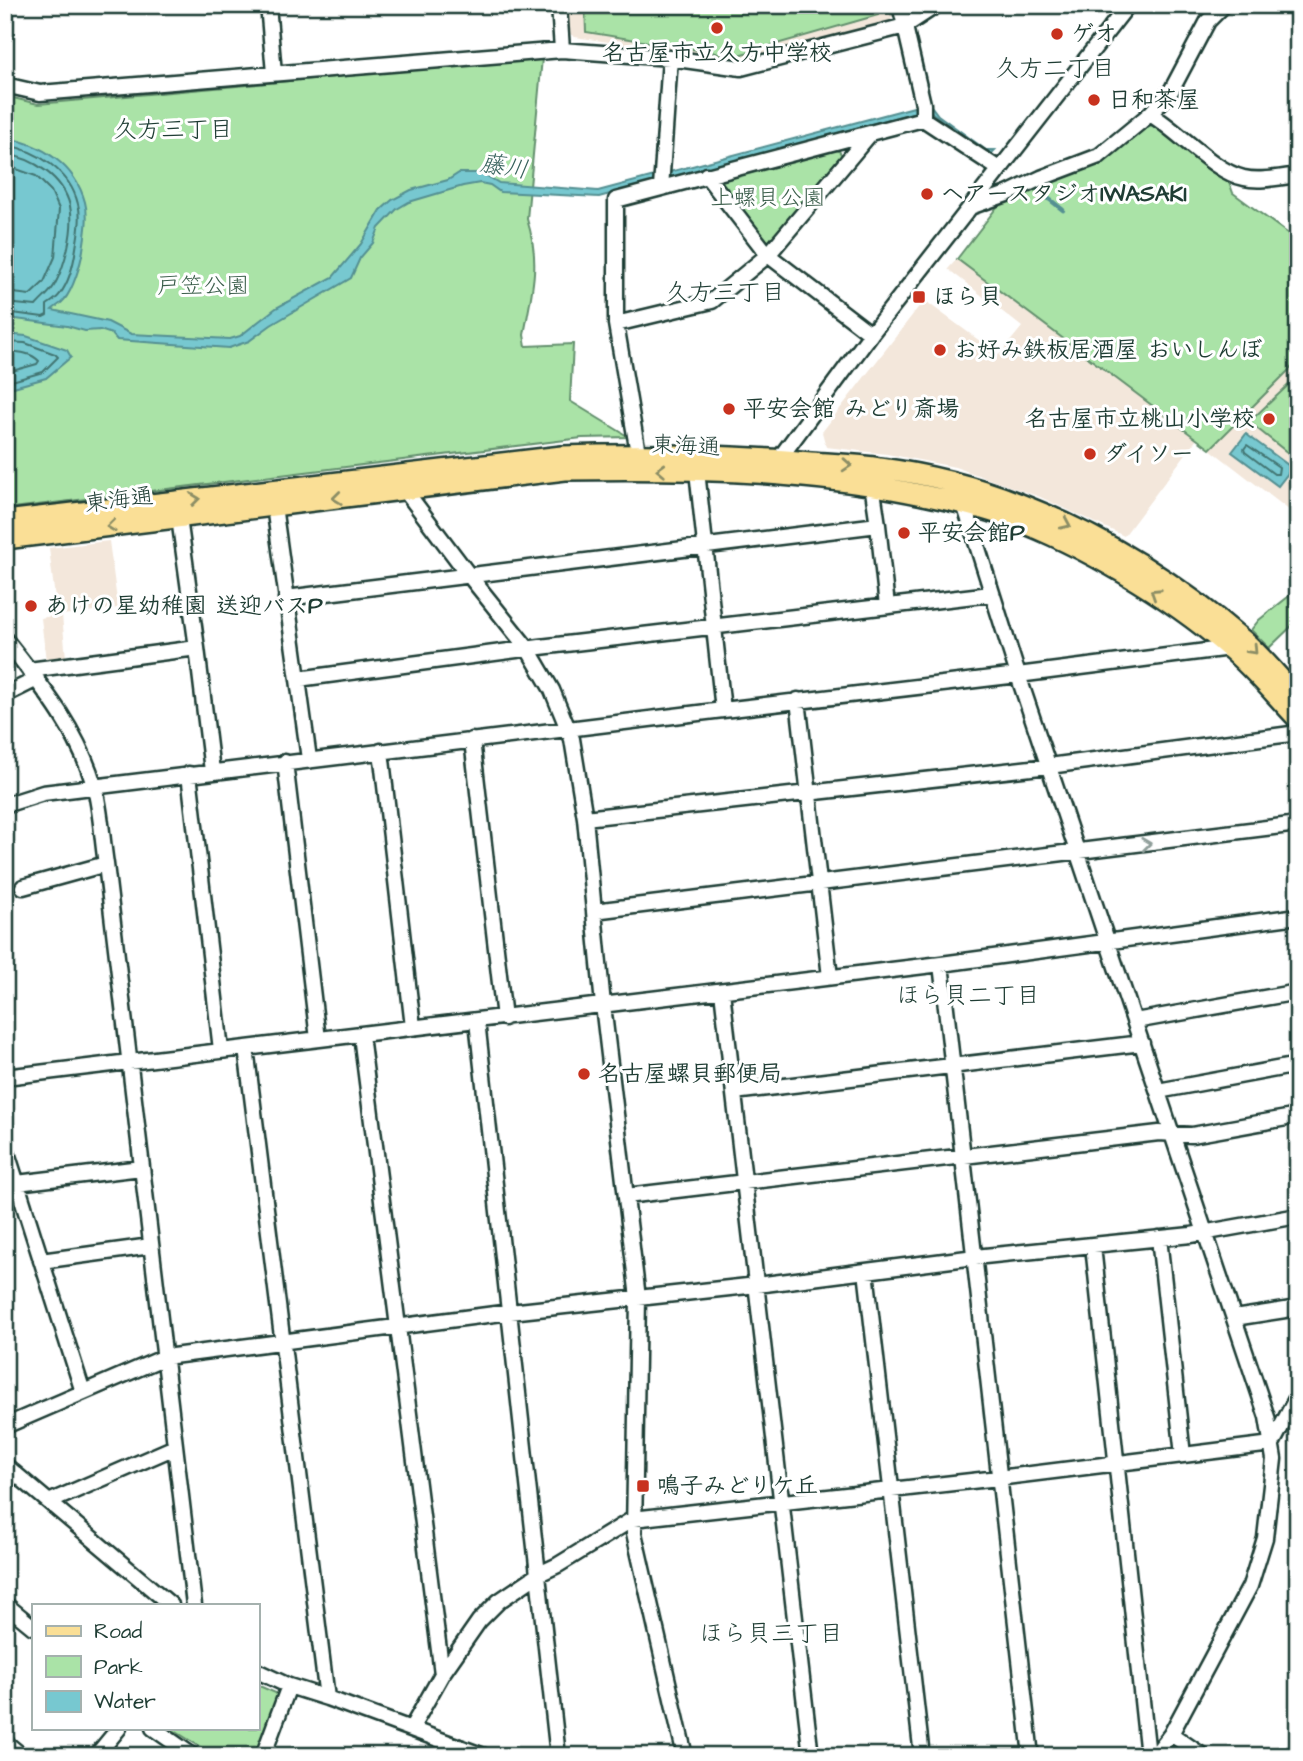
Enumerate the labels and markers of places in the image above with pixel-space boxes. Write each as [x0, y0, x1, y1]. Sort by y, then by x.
place label: ゲオ [1071, 18, 1117, 50]
marker: 名古屋市立久方中学校 [709, 20, 725, 36]
marker: ゲオ [1049, 26, 1065, 42]
place label: 名古屋市立久方中学校 [602, 37, 832, 69]
place label: 日和茶屋 [1108, 84, 1200, 116]
marker: 日和茶屋 [1086, 92, 1102, 108]
place label: ヘアースタジオIWASAKI [941, 178, 1187, 210]
marker: ヘアースタジオIWASAKI [919, 186, 935, 202]
place label: ほら貝 [933, 281, 1002, 313]
marker: ほら貝 [911, 289, 927, 305]
place label: お好み鉄板居酒屋 おいしんぼ [954, 334, 1262, 366]
marker: お好み鉄板居酒屋 おいしんぼ [932, 342, 948, 358]
place label: 平安会館 みどり斎場 [743, 393, 959, 425]
marker: 平安会館 みどり斎場 [721, 401, 737, 417]
place label: 名古屋市立桃山小学校 [1025, 403, 1255, 435]
marker: 名古屋市立桃山小学校 [1261, 411, 1277, 427]
place label: ダイソー [1104, 438, 1194, 470]
marker: ダイソー [1082, 446, 1098, 462]
place label: 平安会館P [918, 517, 1025, 549]
marker: 平安会館P [896, 525, 912, 541]
place label: あけの星幼稚園 送迎バスP [45, 590, 323, 622]
marker: あけの星幼稚園 送迎バスP [23, 598, 39, 614]
place label: 名古屋螺貝郵便局 [598, 1058, 782, 1090]
marker: 名古屋螺貝郵便局 [576, 1066, 592, 1082]
place label: 鳴子みどりケ丘 [657, 1470, 818, 1502]
marker: 鳴子みどりケ丘 [635, 1478, 651, 1494]

